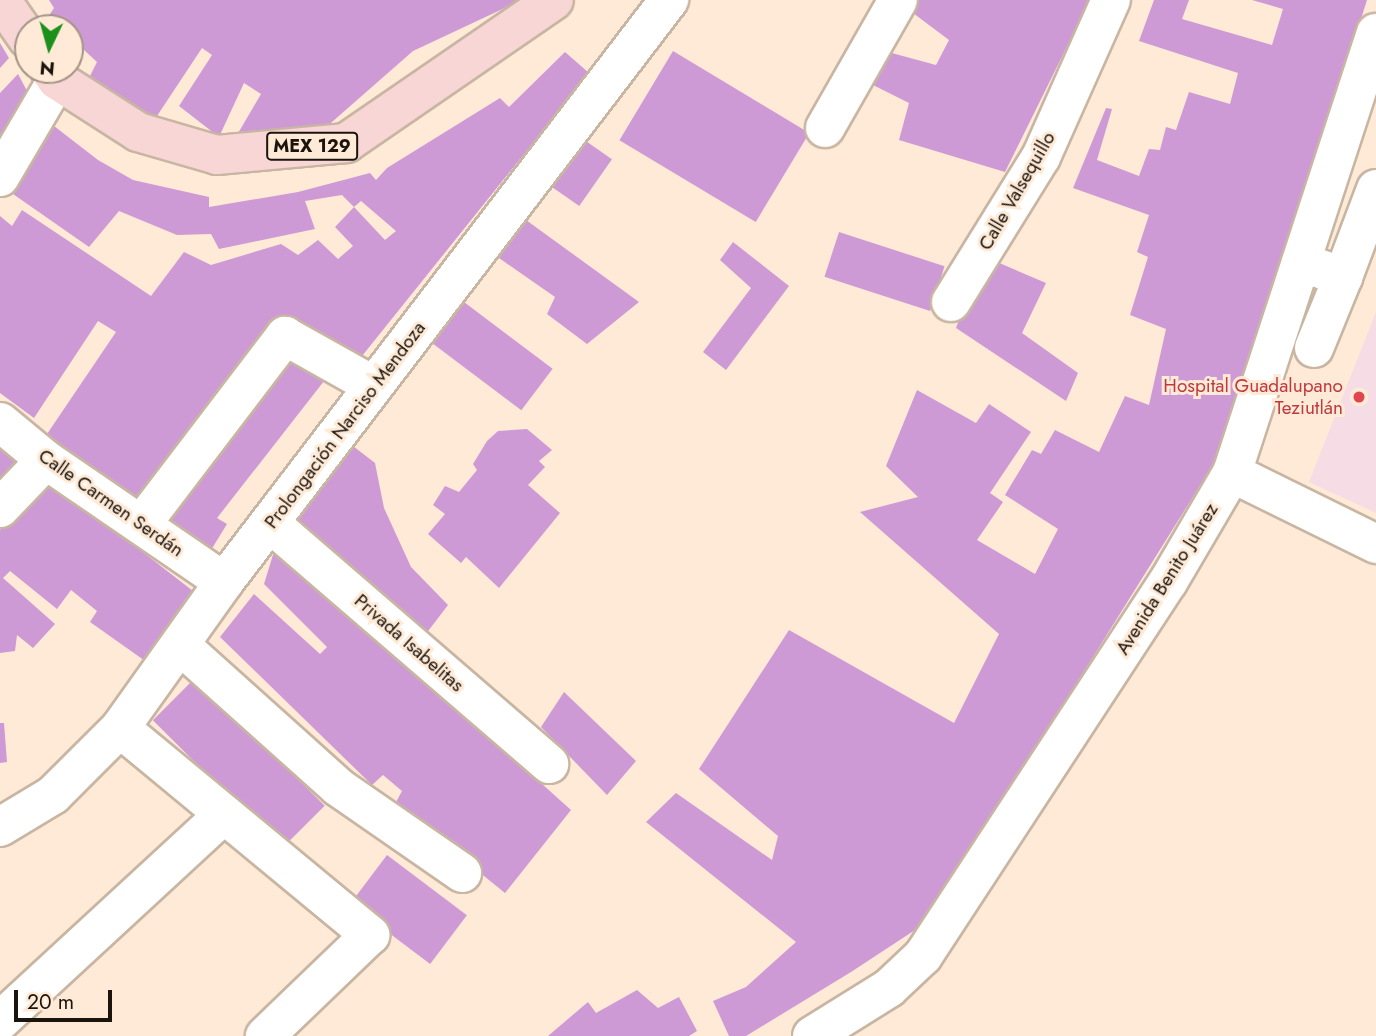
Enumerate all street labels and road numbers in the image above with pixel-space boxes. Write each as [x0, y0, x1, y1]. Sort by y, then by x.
street label: Calle Valsequillo [974, 128, 1060, 254]
road number: MEX 129 [265, 132, 359, 160]
street label: Prolongación Narciso Mendoza [260, 317, 430, 533]
street label: Calle Carmen Serdán [34, 444, 188, 562]
street label: Avenida Benito Juárez [1111, 499, 1223, 659]
street label: Privada Isabelitas [350, 589, 468, 697]

